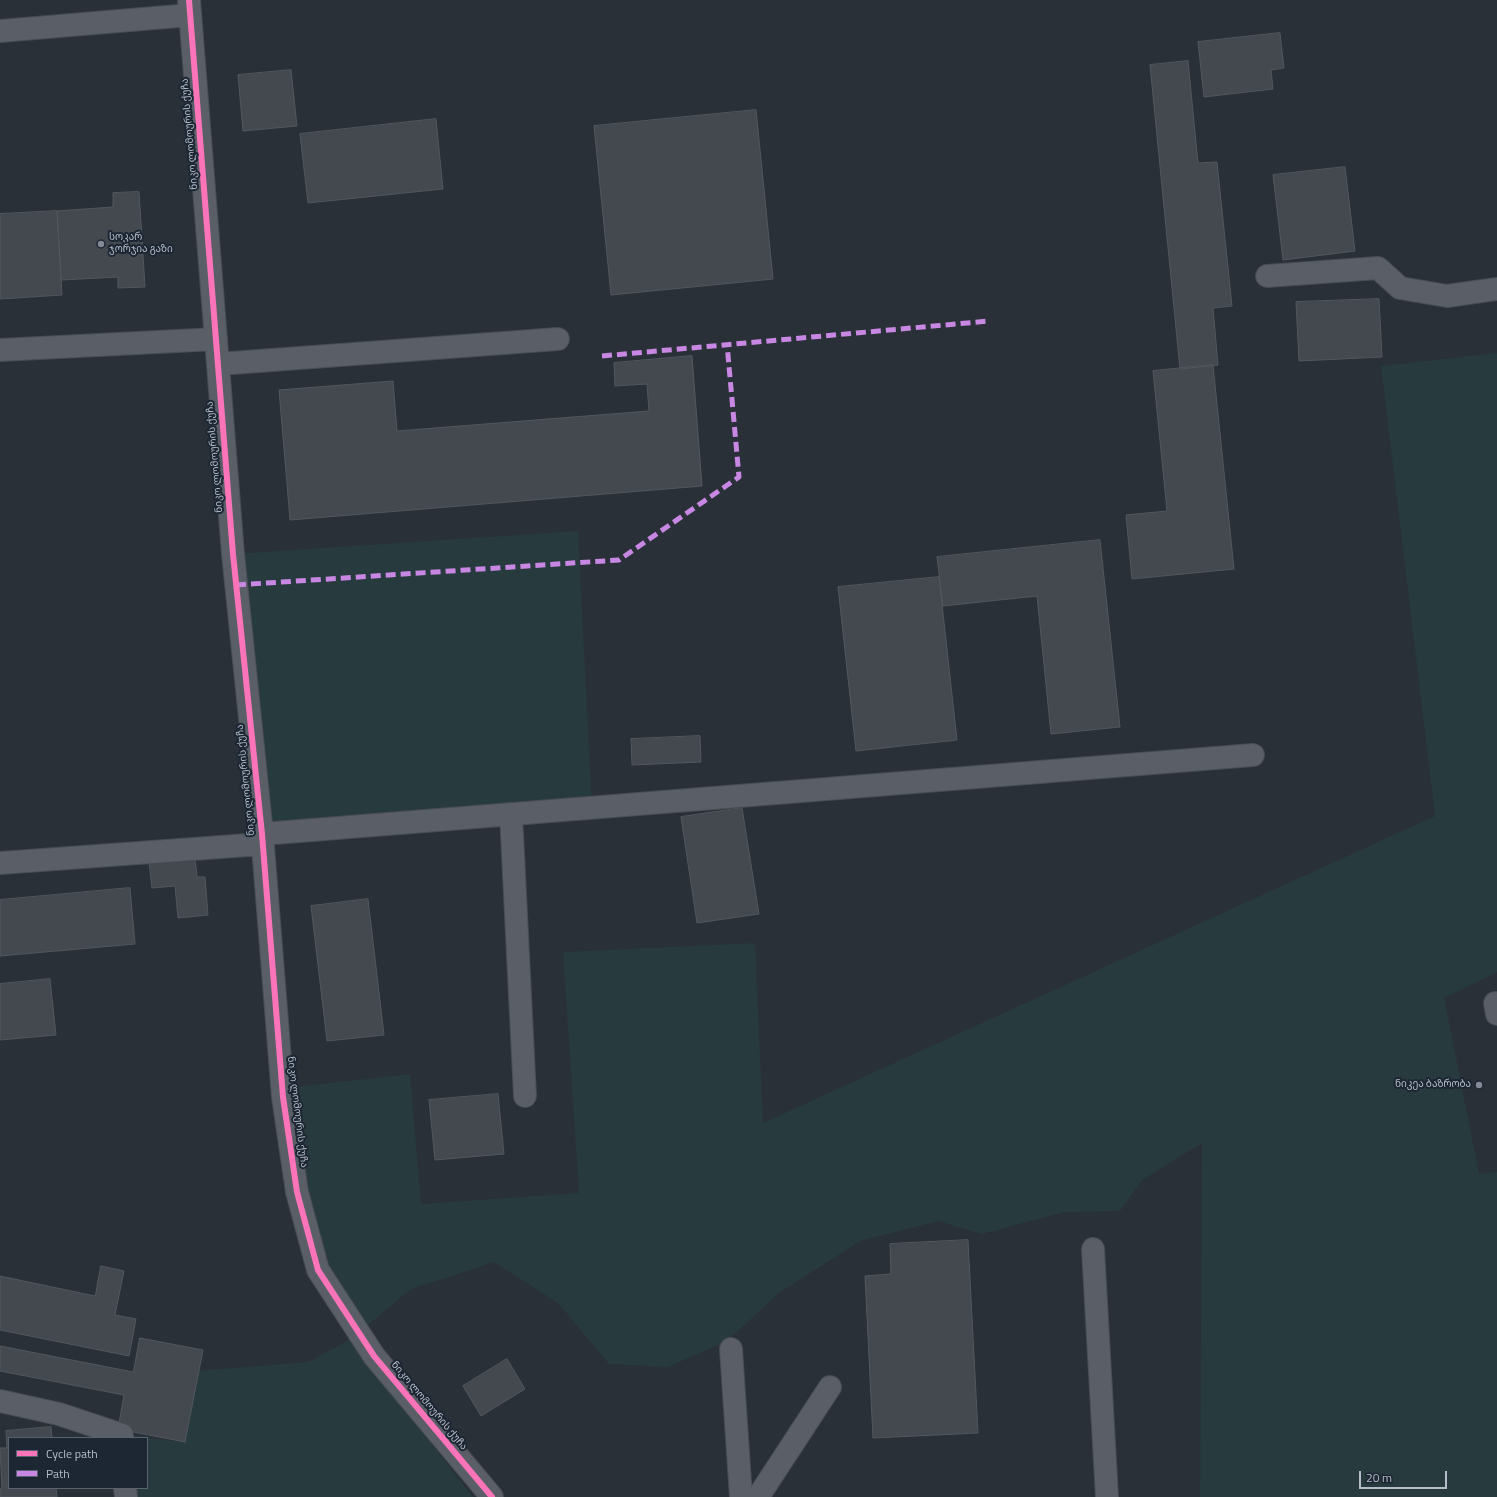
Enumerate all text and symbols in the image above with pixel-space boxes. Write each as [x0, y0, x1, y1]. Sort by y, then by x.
street label: ნიკო ლომოურის ქუჩა [179, 78, 201, 190]
place label: სოკარ ჯორჯია გაზი [109, 232, 173, 256]
marker: სოკარ ჯორჯია გაზი [96, 239, 106, 249]
street label: ნიკო ლომოურის ქუჩა [204, 401, 226, 513]
street label: ნიკო ლომოურის ქუჩა [234, 724, 258, 836]
street label: ნიკო ლომოურის ქუჩა [284, 1056, 310, 1168]
place label: ნიკეა ბაზრობა [1395, 1079, 1471, 1091]
marker: ნიკეა ბაზრობა [1474, 1080, 1484, 1090]
street label: ნიკო ლომოურის ქუჩა [388, 1359, 470, 1453]
legend [8, 1437, 148, 1489]
text: Cycle path [46, 1444, 98, 1463]
scale bar [1361, 1463, 1449, 1489]
text: Path [46, 1464, 70, 1483]
text: 20 m [1366, 1468, 1392, 1487]

